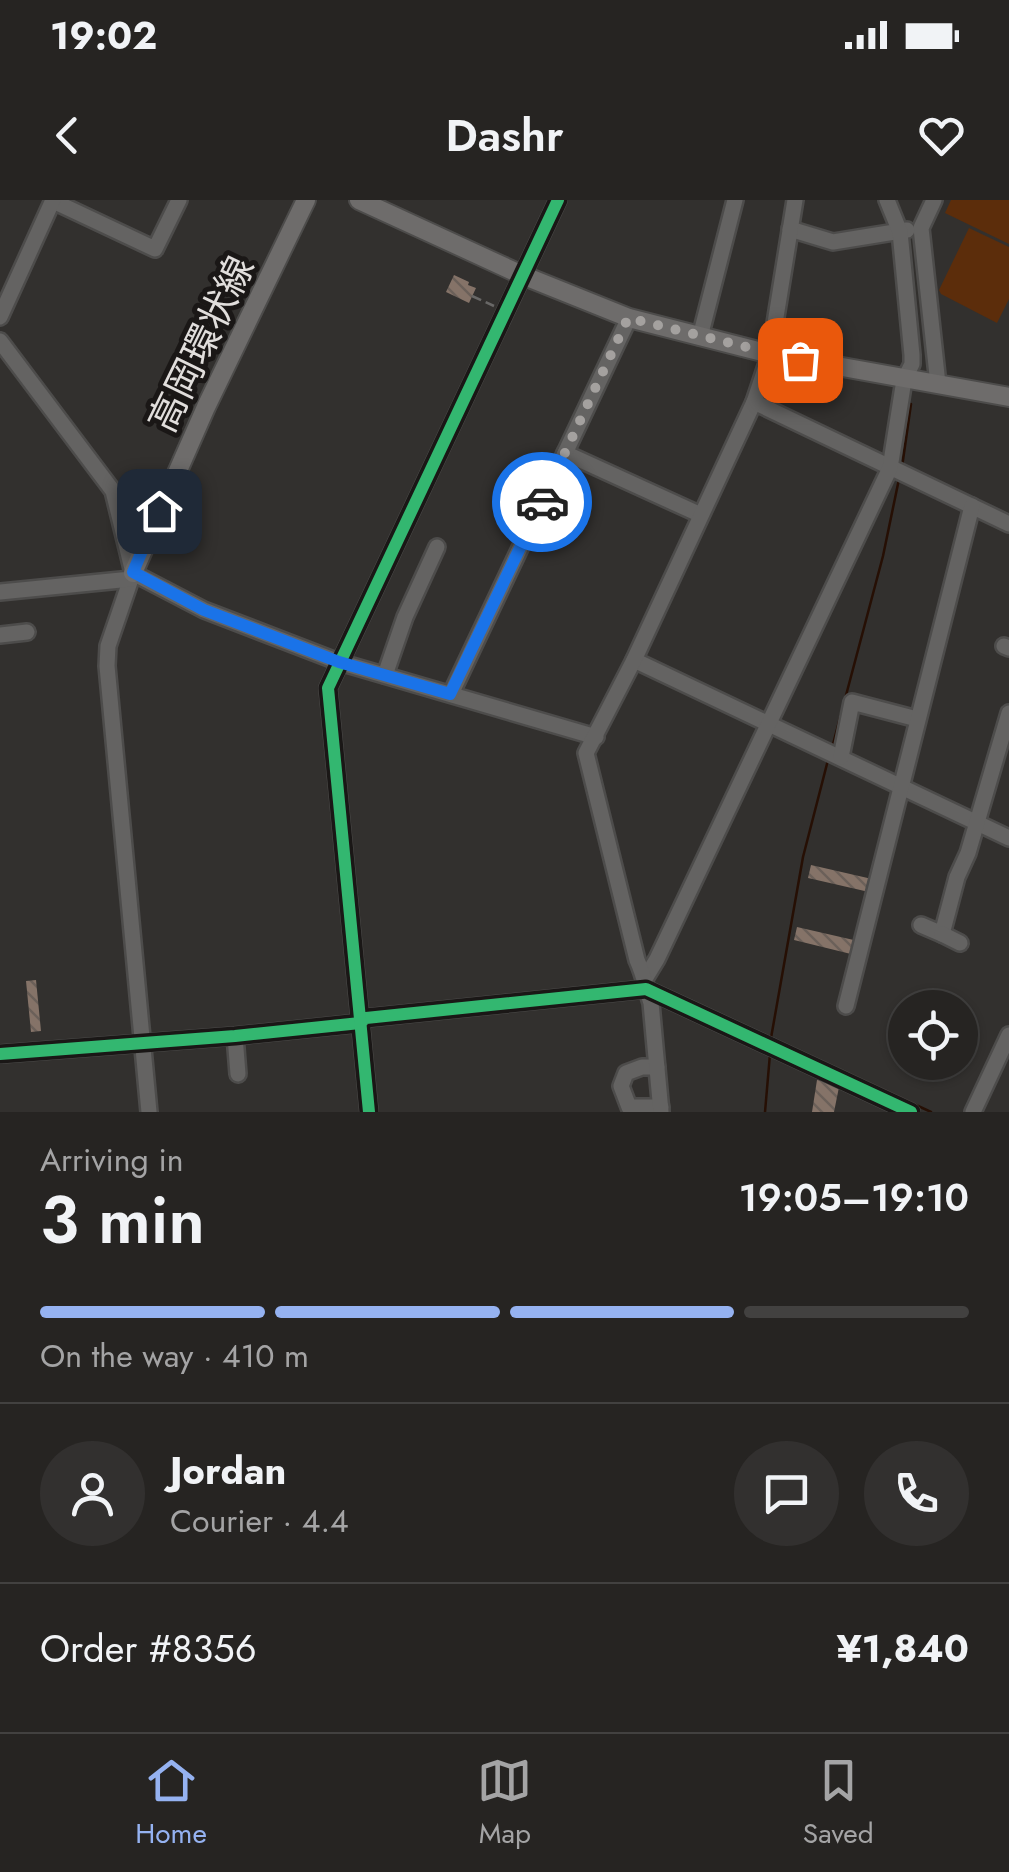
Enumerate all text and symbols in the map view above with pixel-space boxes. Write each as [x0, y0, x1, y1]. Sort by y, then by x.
text: 19:02 [50, 8, 157, 63]
text: Dashr [446, 103, 563, 168]
icon: back [40, 108, 95, 163]
icon: heart [914, 108, 969, 163]
street label: 高岡環状線 [135, 247, 267, 441]
pin [758, 318, 843, 403]
icon: bag [773, 333, 828, 388]
courier [492, 452, 592, 552]
pin [117, 469, 202, 554]
icon: car [515, 475, 570, 530]
icon: home [132, 484, 187, 539]
map controls [888, 990, 978, 1080]
button: locate [888, 990, 978, 1080]
text: Arriving in [40, 1137, 184, 1183]
text: 19:05–19:10 [739, 1170, 969, 1225]
text: 3 min [40, 1173, 205, 1267]
text: On the way · 410 m [40, 1333, 309, 1379]
button: person [40, 1441, 145, 1546]
button: chat [734, 1441, 839, 1546]
button: phone [864, 1441, 969, 1546]
text: Jordan [170, 1443, 286, 1498]
text: Courier · 4.4 [170, 1498, 349, 1544]
text: Order #8356 [40, 1621, 257, 1676]
text: ¥1,840 [836, 1621, 969, 1676]
tab: Home [135, 1753, 207, 1854]
tab: Map [477, 1753, 532, 1854]
tab: Saved [803, 1753, 874, 1854]

